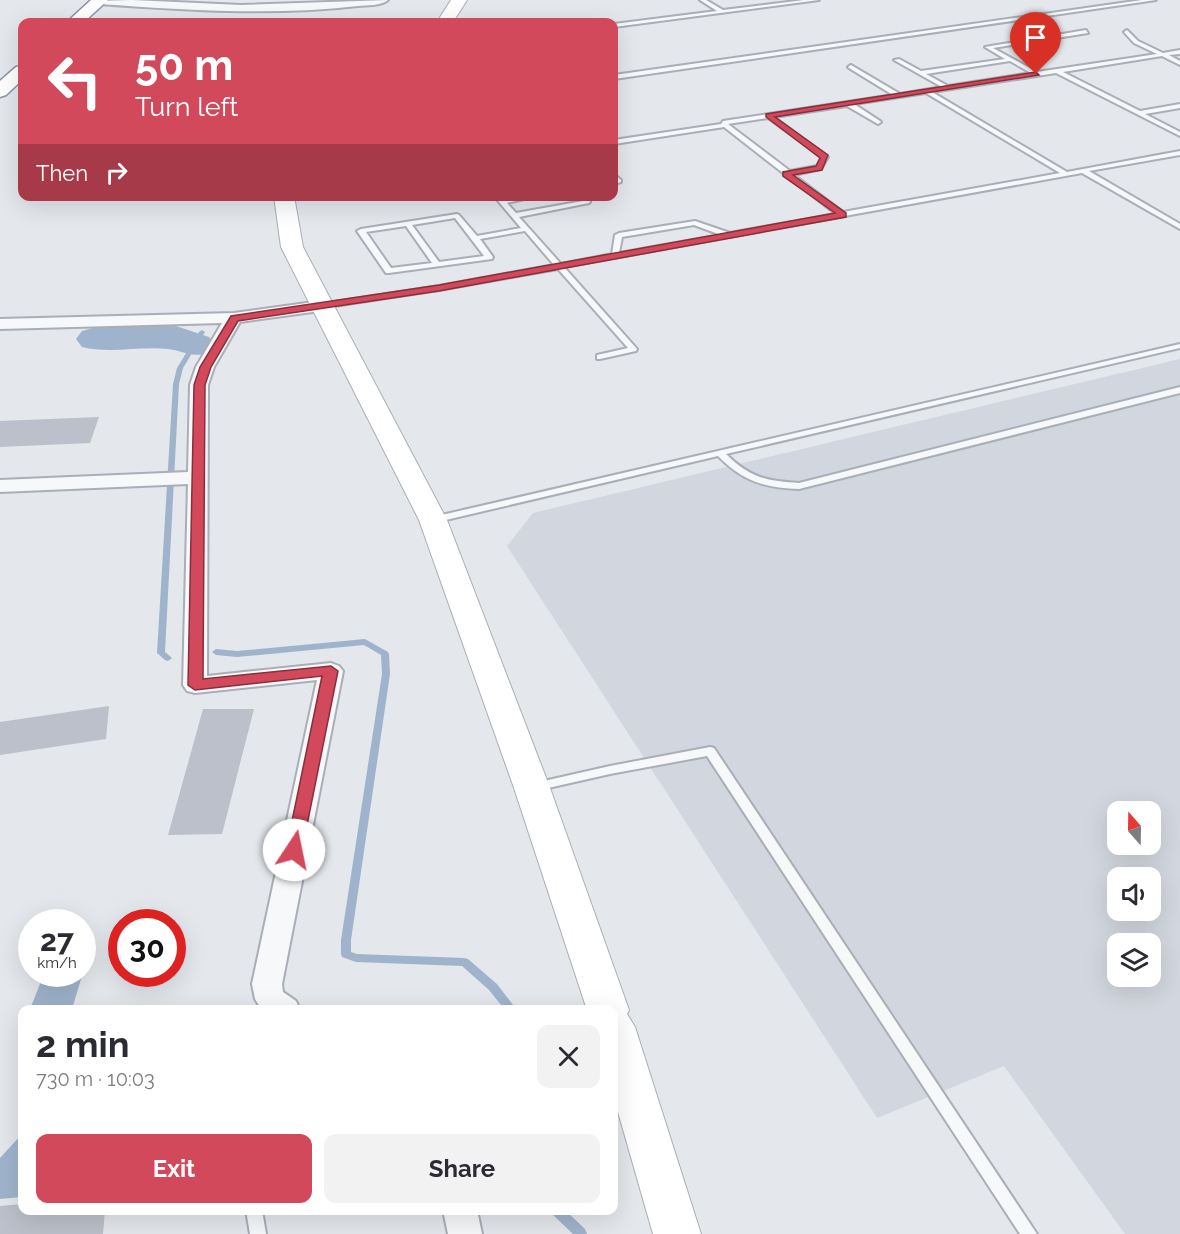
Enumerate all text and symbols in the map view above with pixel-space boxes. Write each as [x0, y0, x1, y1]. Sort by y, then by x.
pin [1010, 12, 1061, 74]
icon: arrive [1019, 21, 1052, 54]
text: 50 m [135, 41, 233, 90]
icon: left [36, 42, 114, 120]
text: Turn left [135, 91, 238, 122]
icon: right [100, 156, 133, 189]
text: Then [36, 160, 88, 186]
north arrow [1107, 801, 1161, 855]
map controls [1107, 801, 1161, 987]
position arrow [262, 818, 326, 882]
button: sound [1107, 867, 1161, 921]
speed limit sign: 30 [108, 909, 186, 987]
text: 27 [40, 923, 74, 958]
button: layers [1107, 933, 1161, 987]
text: km/h [37, 954, 77, 972]
text: 2 min [36, 1023, 129, 1065]
button: close [537, 1025, 600, 1088]
text: 730 m · 10:03 [36, 1067, 155, 1091]
button: Exit [36, 1134, 312, 1203]
button: Share [324, 1134, 600, 1203]

